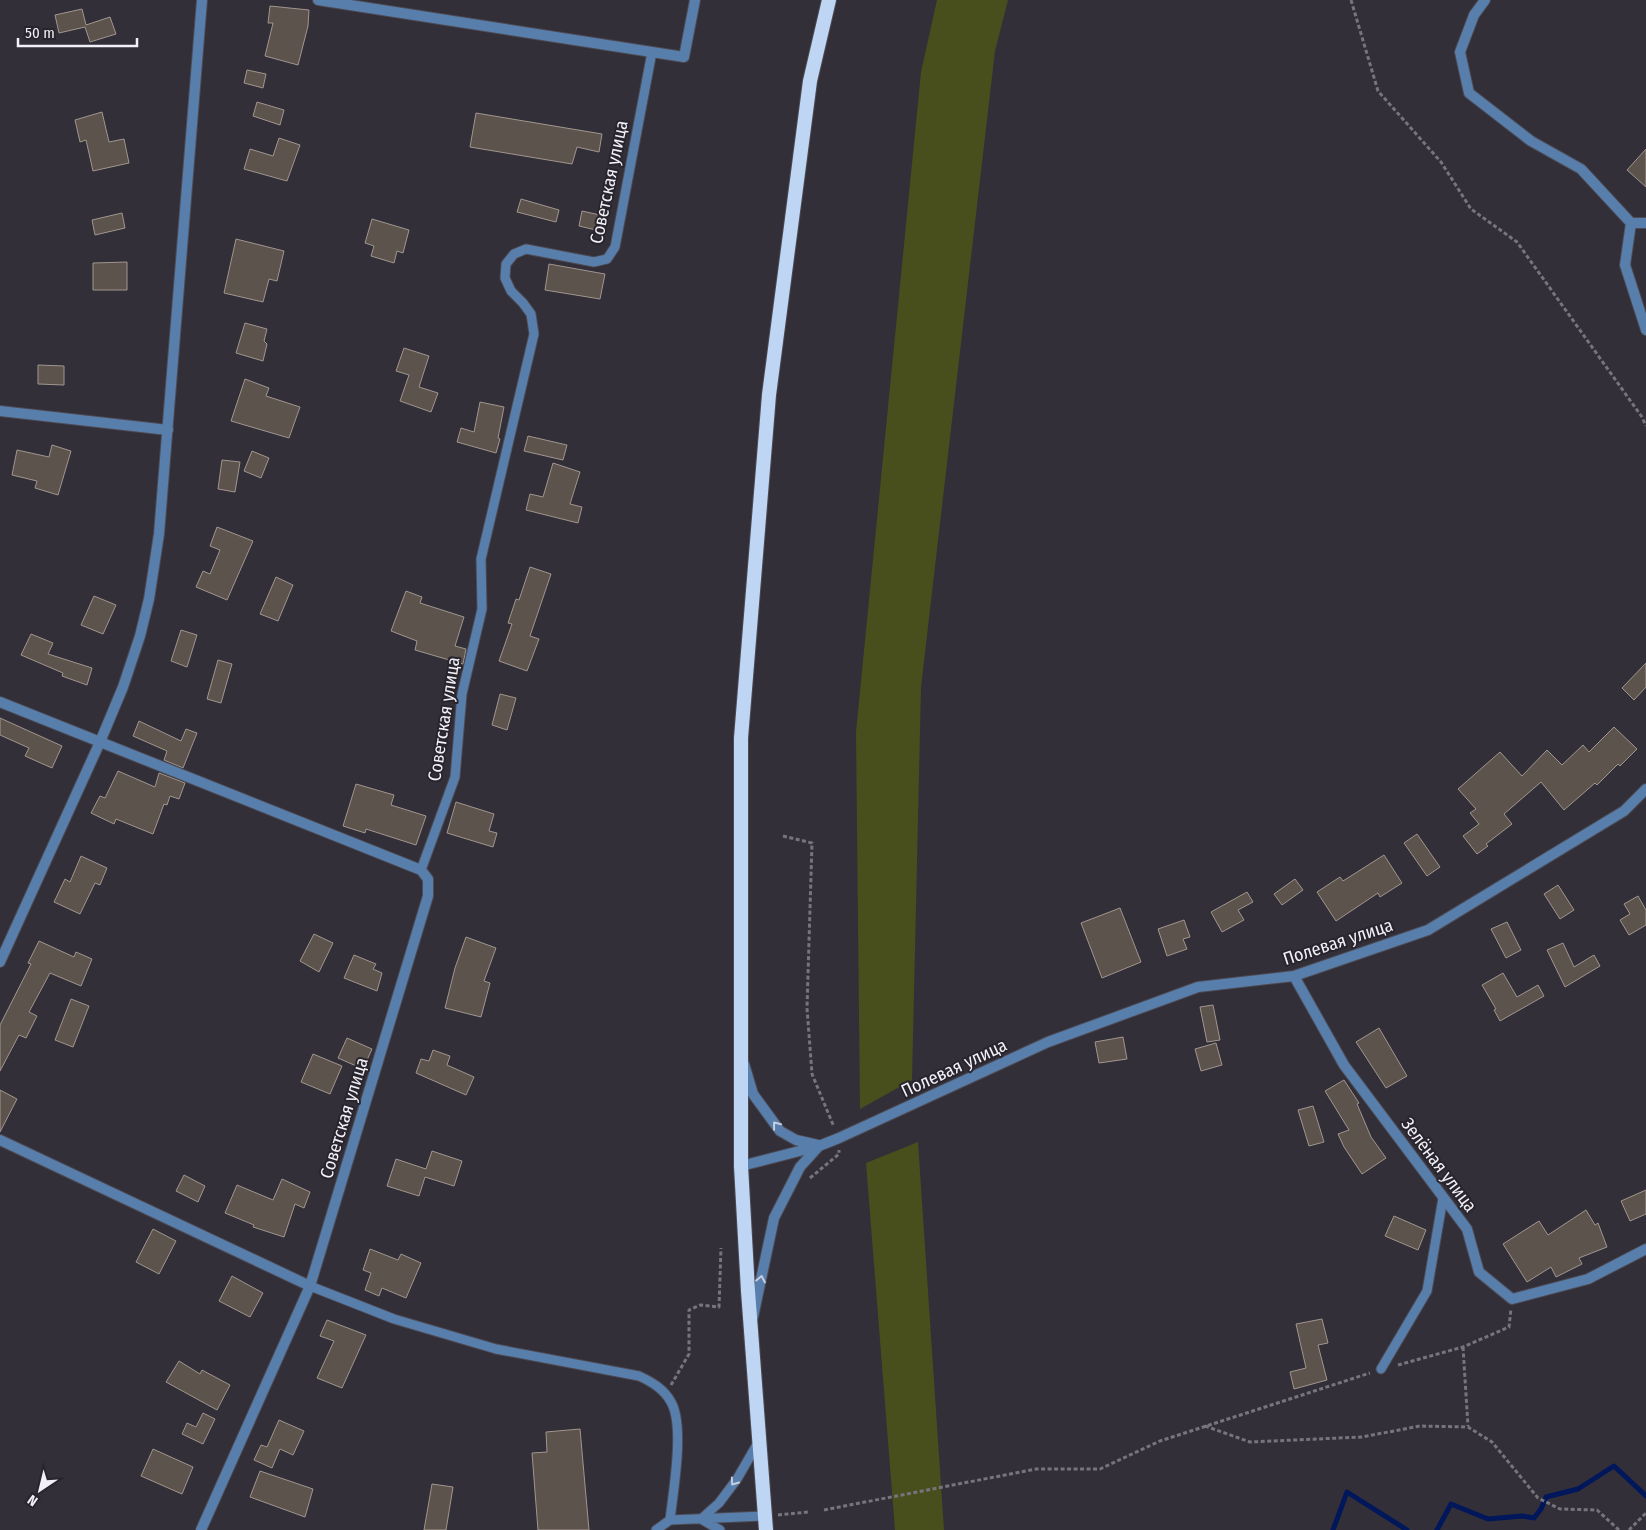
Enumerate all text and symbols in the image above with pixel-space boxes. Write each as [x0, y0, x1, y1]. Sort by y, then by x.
scale bar [18, 15, 136, 47]
text: 50 m [25, 24, 55, 42]
street label: Советская улица [585, 118, 633, 246]
street label: Советская улица [423, 655, 465, 783]
street label: Полевая улица [1280, 914, 1396, 970]
street label: Полевая улица [898, 1034, 1011, 1102]
street label: Советская улица [315, 1055, 373, 1181]
street label: Зелёная улица [1396, 1114, 1482, 1217]
one-way arrow [773, 1121, 782, 1131]
one-way arrow [755, 1275, 765, 1284]
north arrow [15, 1465, 65, 1515]
one-way arrow [731, 1476, 740, 1486]
text: N [25, 1491, 41, 1510]

